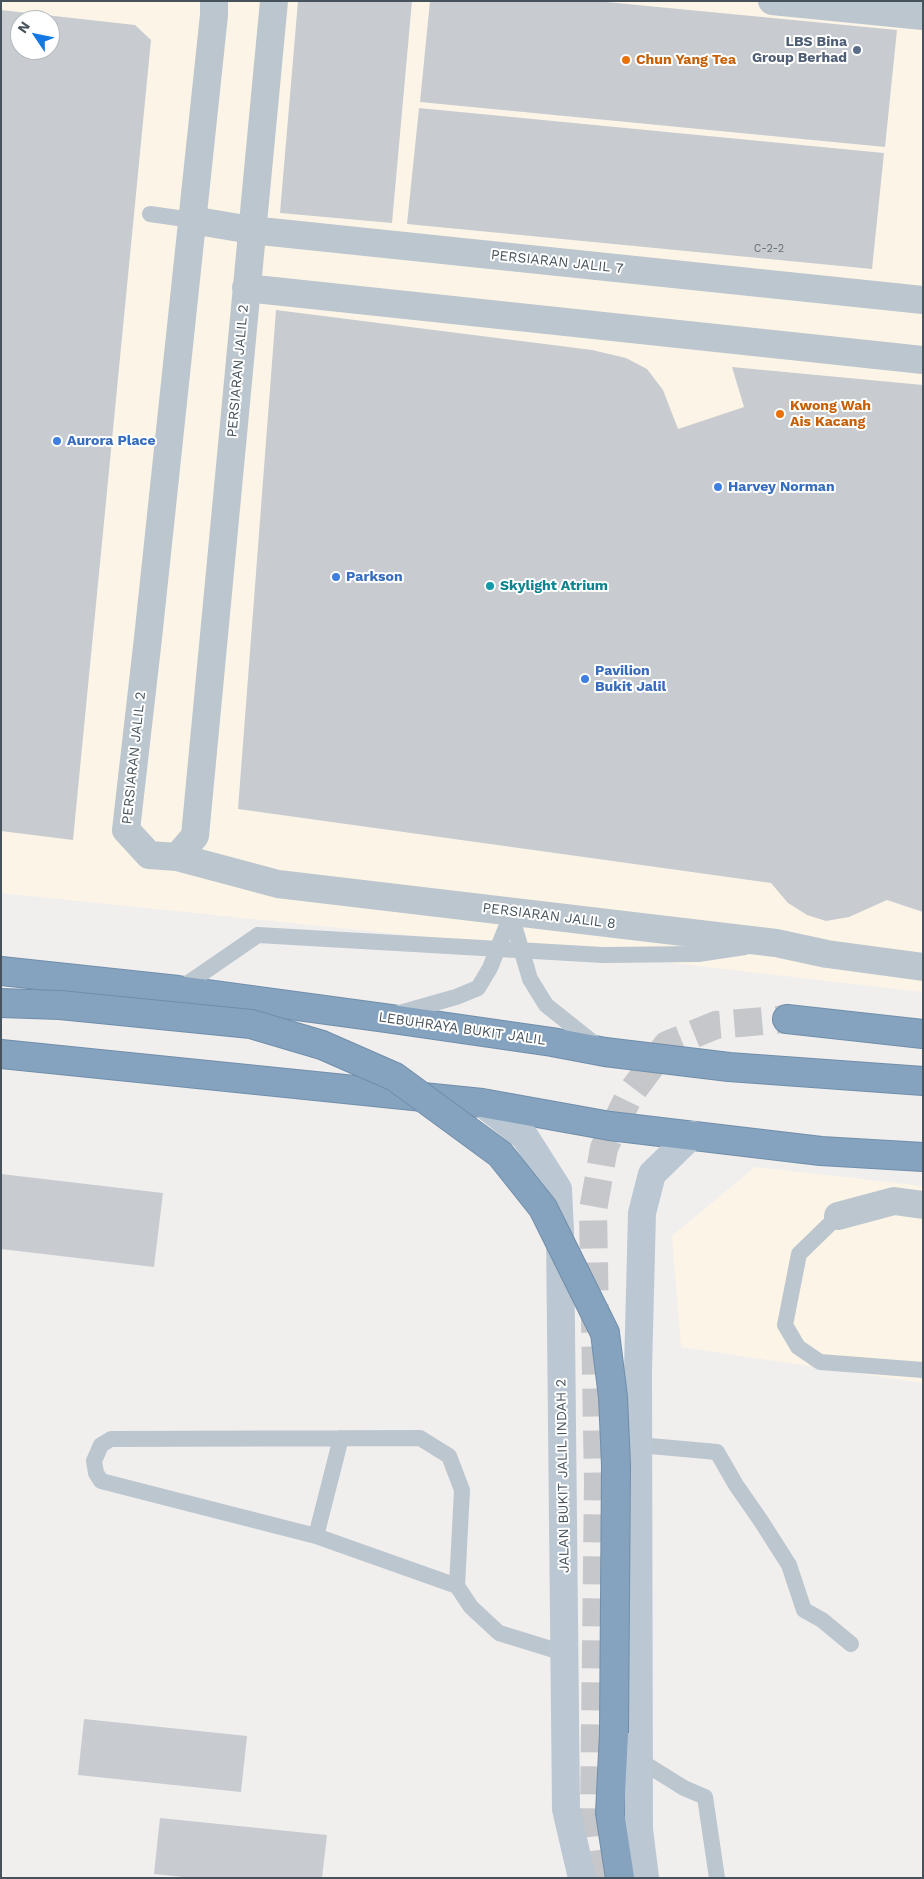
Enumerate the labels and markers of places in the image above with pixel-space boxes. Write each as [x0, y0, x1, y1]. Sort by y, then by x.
place label: LBS Bina Group Berhad [752, 34, 847, 66]
marker: LBS Bina Group Berhad [851, 44, 863, 56]
place label: Chun Yang Tea [636, 52, 736, 68]
marker: Chun Yang Tea [620, 54, 632, 66]
place label: Kwong Wah Ais Kacang [790, 398, 871, 431]
marker: Kwong Wah Ais Kacang [774, 408, 786, 420]
place label: Aurora Place [67, 433, 156, 449]
marker: Aurora Place [51, 435, 63, 447]
place label: Harvey Norman [728, 479, 835, 495]
marker: Harvey Norman [712, 481, 724, 493]
place label: Parkson [346, 569, 403, 585]
marker: Parkson [330, 571, 342, 583]
place label: Skylight Atrium [500, 578, 608, 594]
marker: Skylight Atrium [484, 580, 496, 592]
place label: Pavilion Bukit Jalil [595, 663, 666, 696]
marker: Pavilion Bukit Jalil [579, 673, 591, 685]

